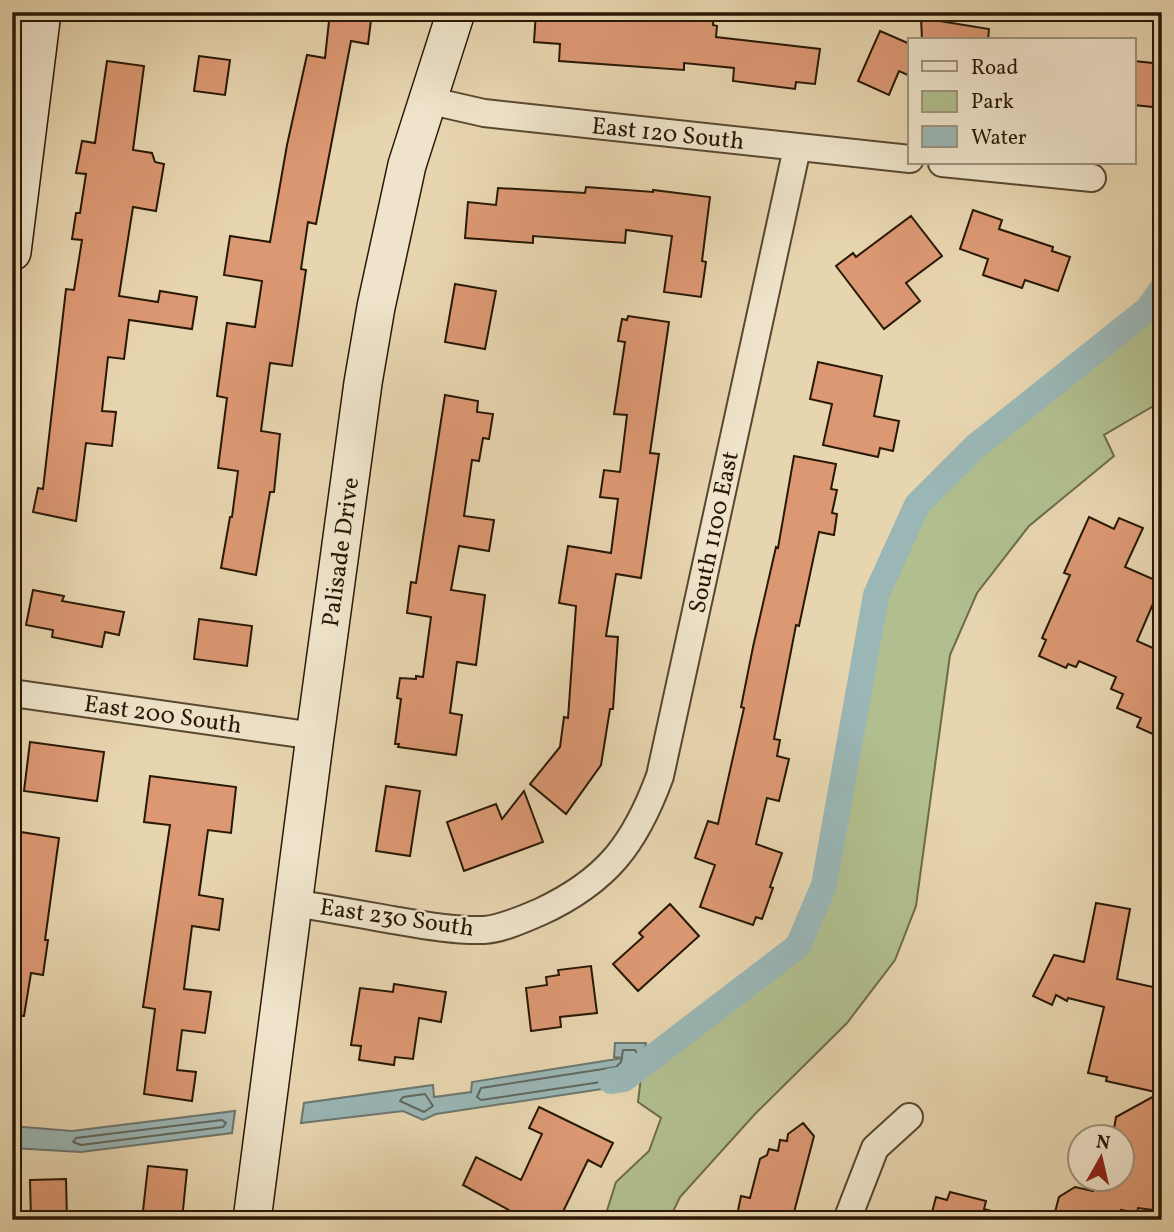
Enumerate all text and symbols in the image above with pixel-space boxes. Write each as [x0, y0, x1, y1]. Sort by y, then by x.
legend [908, 38, 1136, 164]
text: Road [971, 54, 1018, 83]
text: Park [971, 88, 1014, 117]
street label: East 120 South [590, 110, 746, 160]
text: Water [971, 124, 1027, 153]
street label: South 1100 East [681, 448, 749, 617]
street label: Palisade Drive [315, 475, 369, 629]
street label: East 200 South [82, 688, 244, 744]
street label: East 230 South [317, 891, 476, 947]
north arrow [1066, 1124, 1136, 1194]
text: N [1094, 1129, 1112, 1157]

